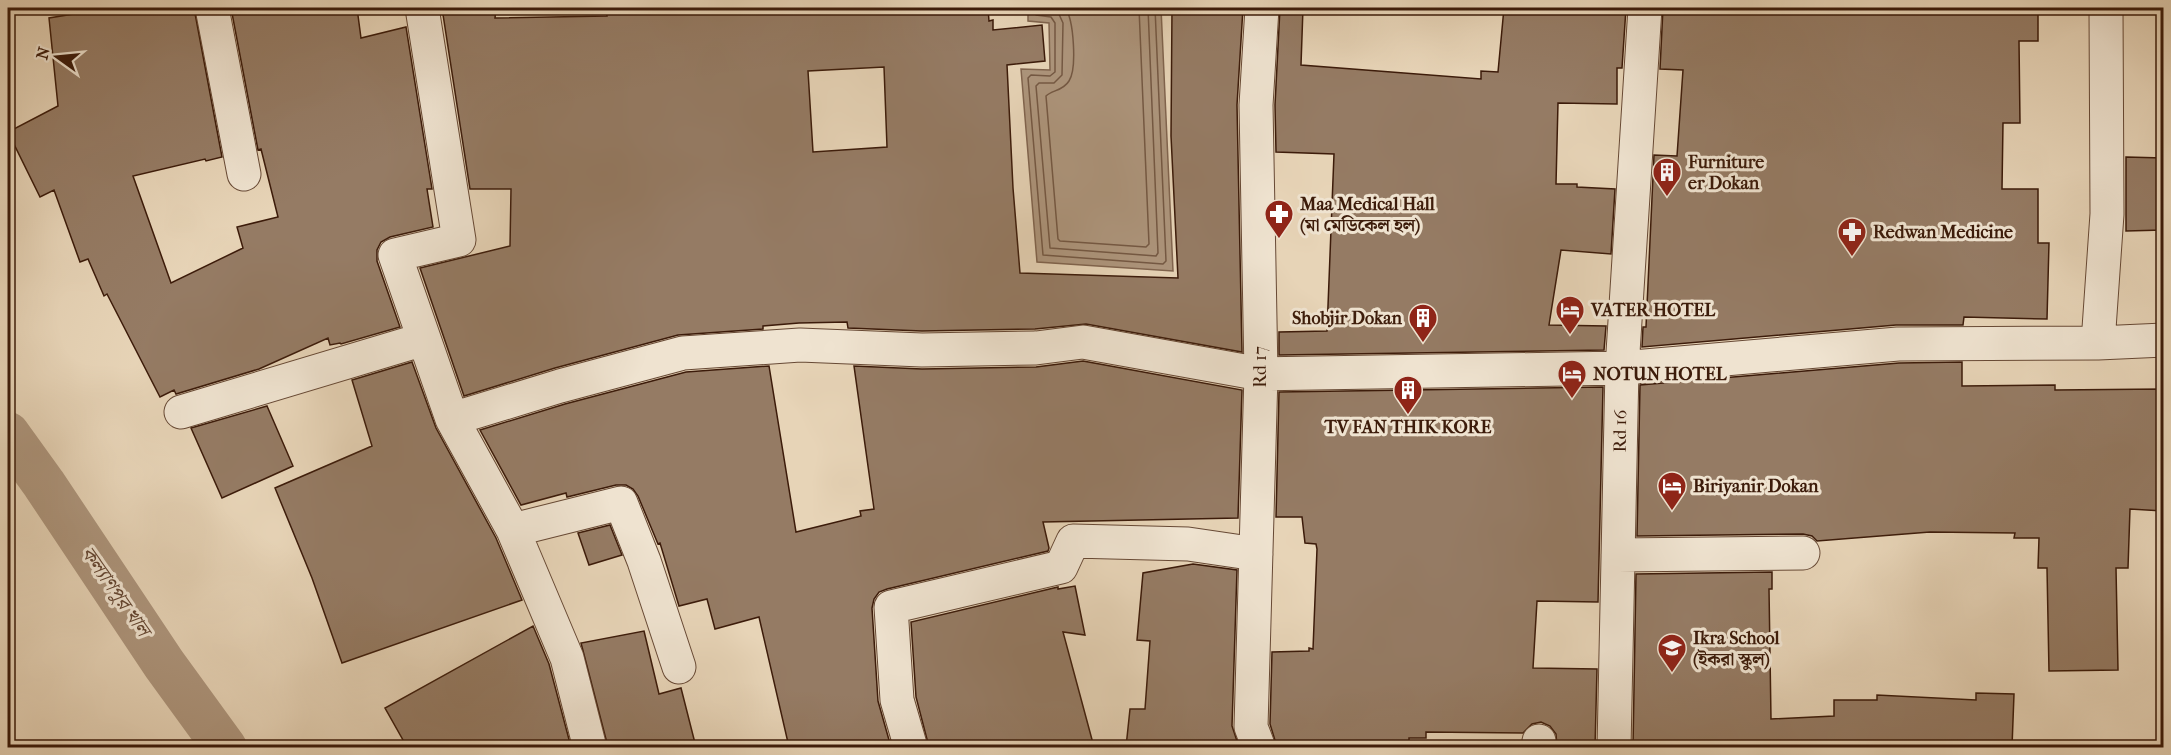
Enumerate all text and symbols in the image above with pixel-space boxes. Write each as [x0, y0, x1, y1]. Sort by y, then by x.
north arrow [27, 27, 87, 87]
text: N [32, 44, 54, 62]
place label: Furniture er Dokan [1687, 152, 1764, 194]
building icon: Furniture er Dokan [1651, 156, 1683, 198]
place label: Maa Medical Hall (মা মেডিকেল হল) [1299, 194, 1436, 236]
pharmacy icon: Maa Medical Hall (মা মেডিকেল হল) [1263, 198, 1295, 240]
pharmacy icon: Redwan Medicine [1836, 216, 1868, 258]
place label: Redwan Medicine [1873, 222, 2013, 243]
hotel icon: VATER HOTEL [1554, 294, 1586, 336]
place label: VATER HOTEL [1590, 300, 1716, 321]
building icon: Shobjir Dokan [1407, 302, 1439, 344]
place label: Shobjir Dokan [1292, 308, 1403, 329]
street label: Rd 17 [1250, 346, 1271, 388]
hotel icon: NOTUN HOTEL [1556, 358, 1588, 400]
place label: NOTUN HOTEL [1593, 364, 1728, 385]
building icon: TV FAN THIK KORE [1392, 374, 1424, 416]
street label: Rd 16 [1610, 409, 1631, 453]
place label: TV FAN THIK KORE [1323, 417, 1492, 438]
hotel icon: Biriyanir Dokan [1656, 470, 1688, 512]
place label: Biriyanir Dokan [1693, 476, 1819, 497]
water label: কল্যাণপুর খাল [76, 542, 157, 643]
place label: Ikra School (ইকরা স্কুল) [1693, 628, 1781, 671]
school or university icon: Ikra School (ইকরা স্কুল) [1656, 632, 1688, 674]

